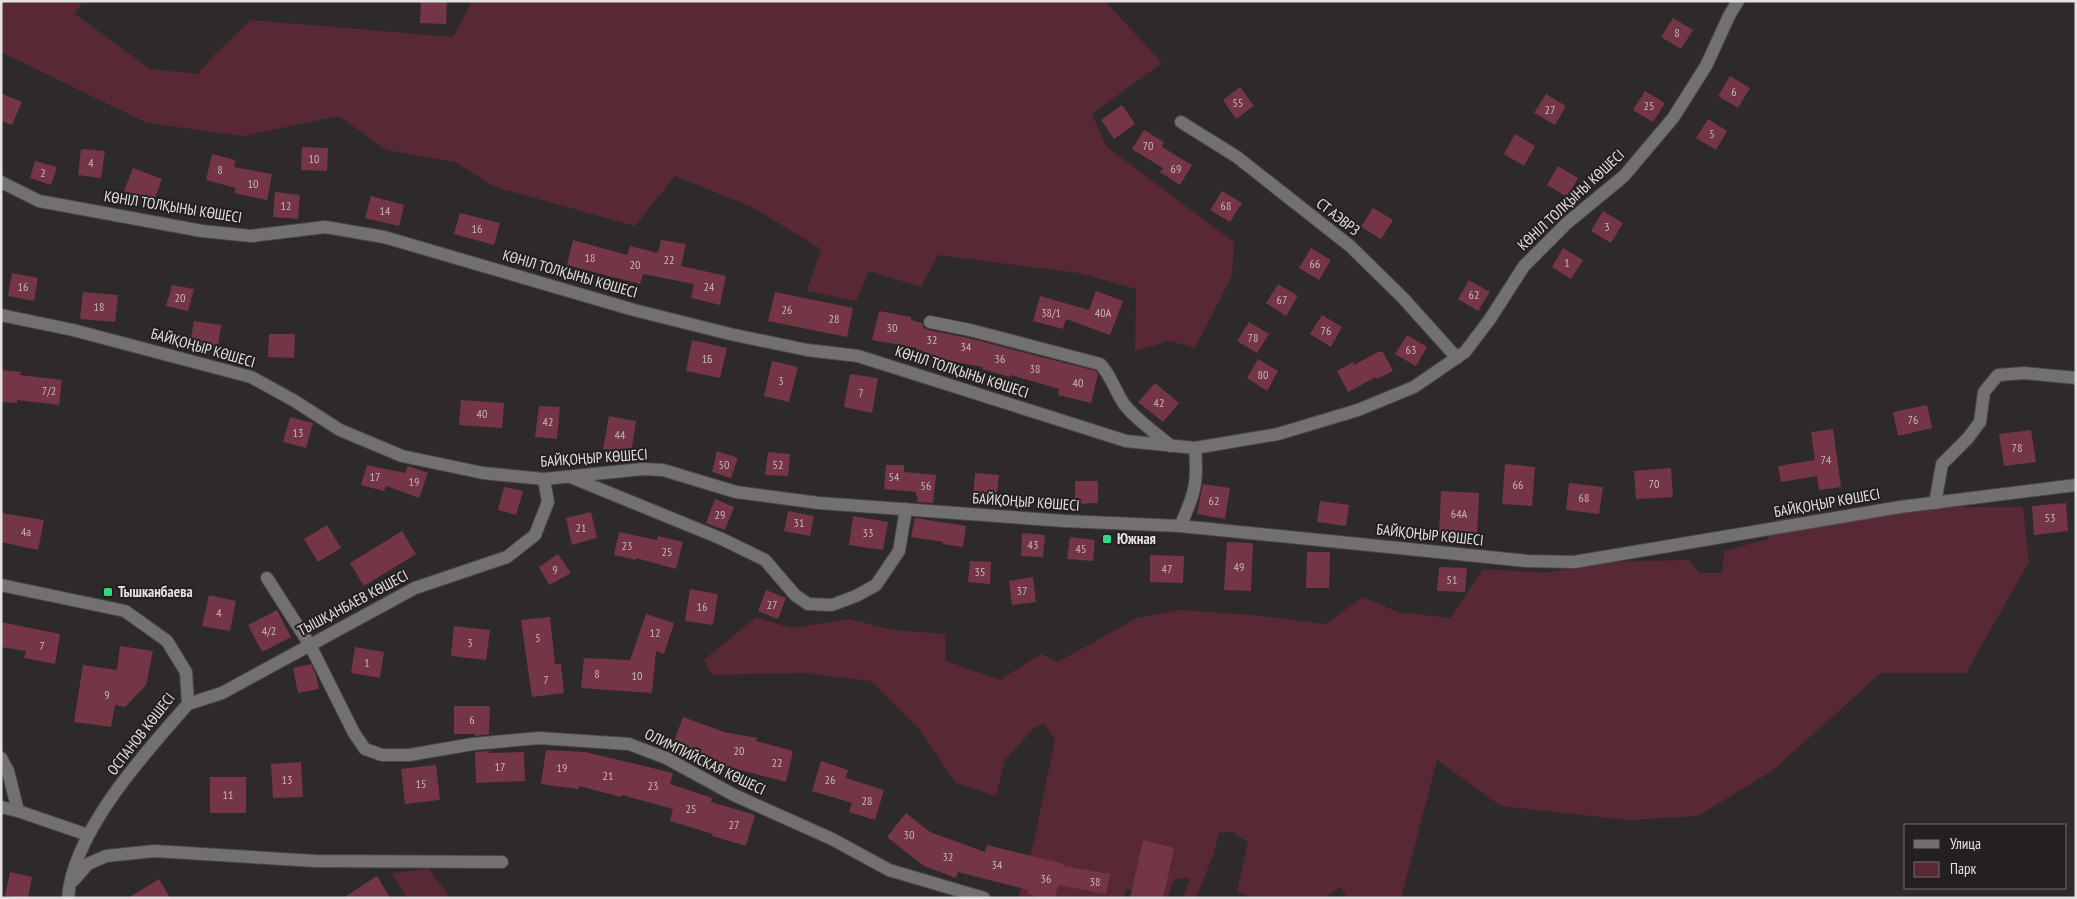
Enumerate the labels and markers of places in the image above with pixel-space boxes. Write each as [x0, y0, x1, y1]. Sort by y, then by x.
place label: Южная [1117, 529, 1156, 548]
marker: Южная [1101, 533, 1113, 545]
place label: Тышканбаева [118, 582, 193, 601]
marker: Тышканбаева [102, 586, 114, 598]

